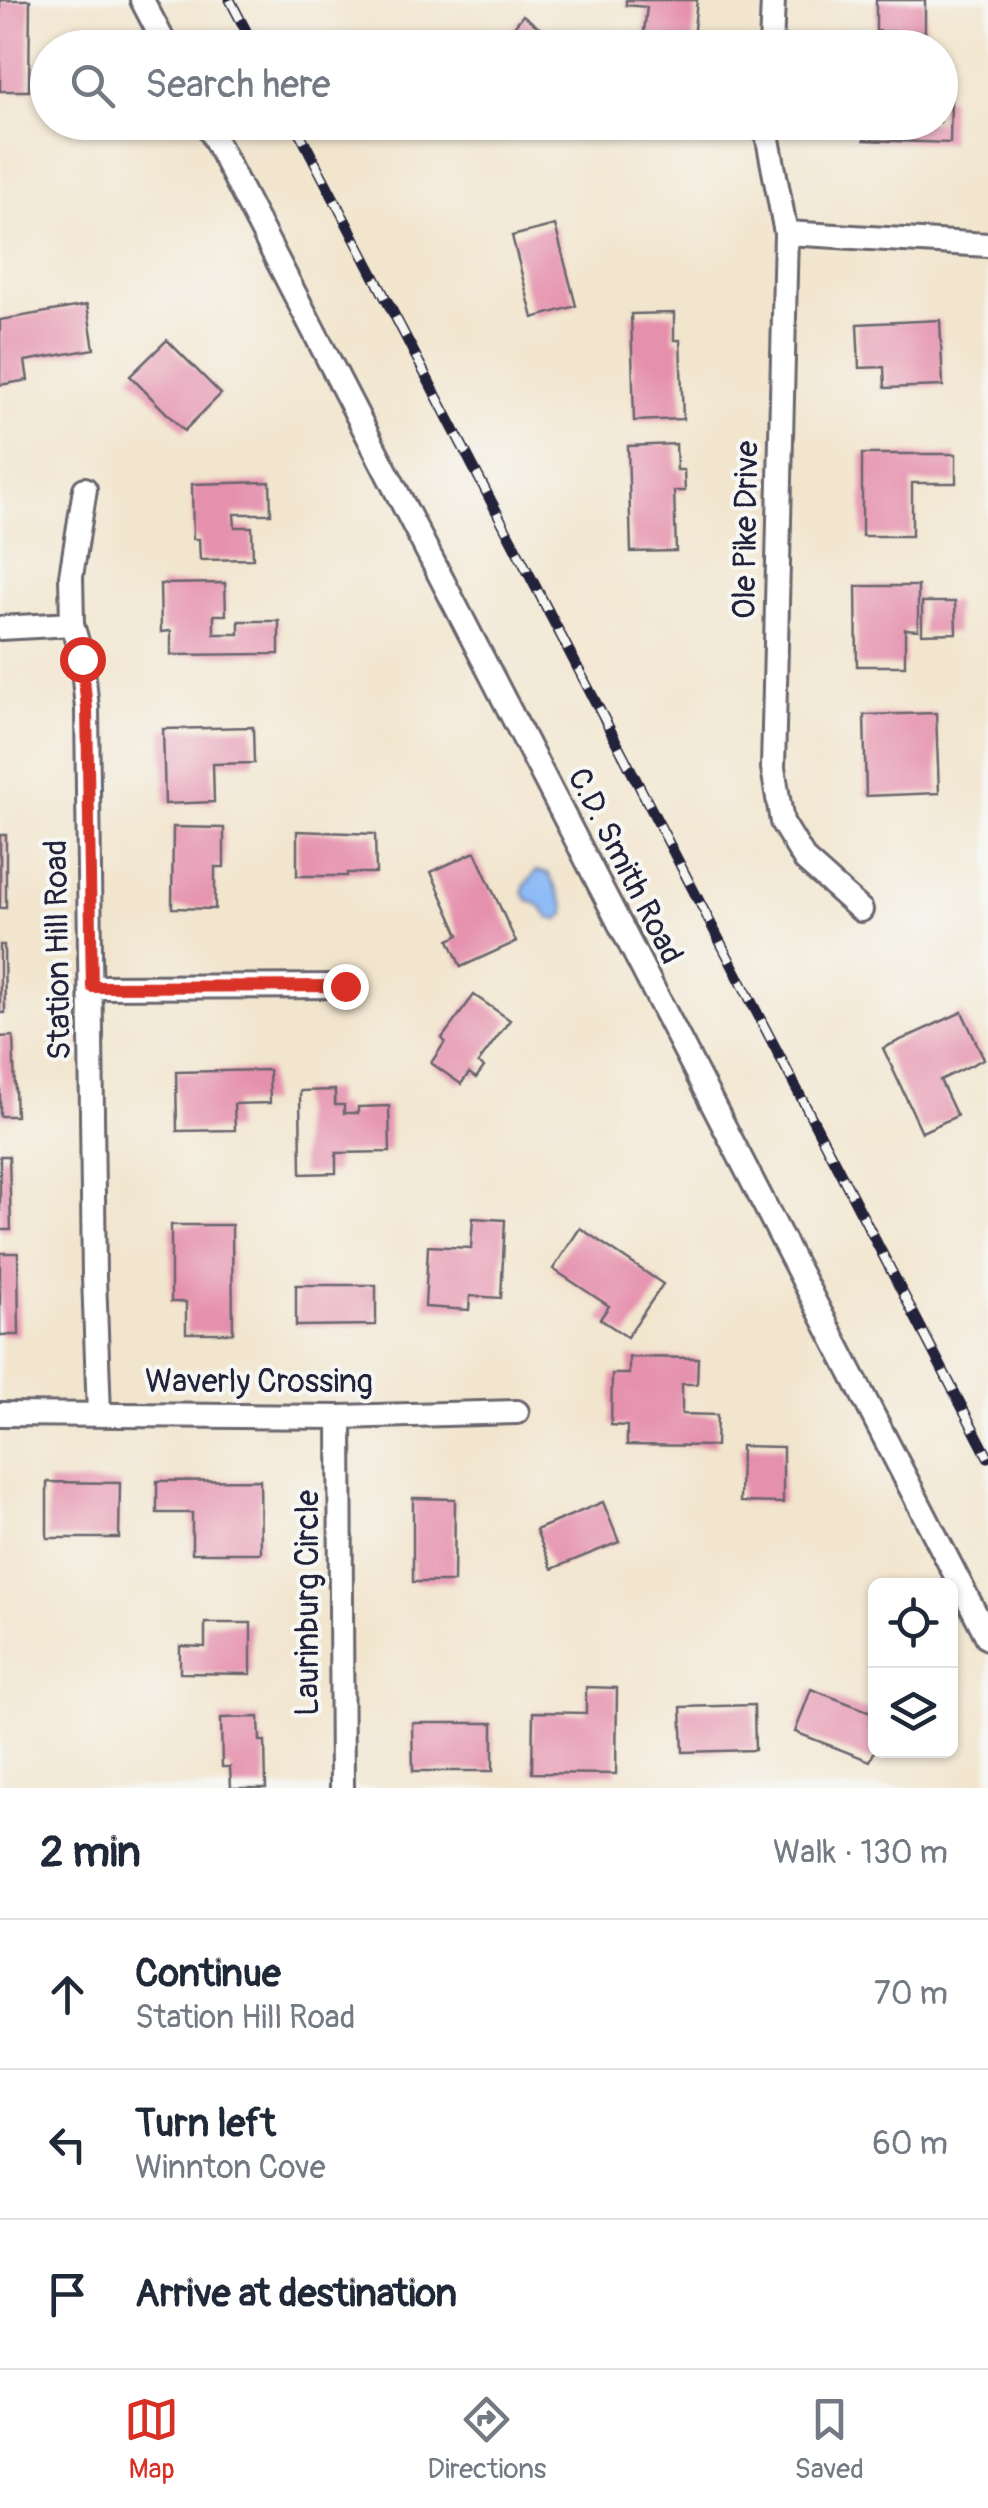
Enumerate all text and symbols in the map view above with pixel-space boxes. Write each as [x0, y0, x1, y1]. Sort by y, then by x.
search box [30, 30, 958, 140]
icon: search [65, 58, 120, 113]
text: Search here [145, 61, 331, 109]
street label: Ole Pike Drive [724, 440, 768, 620]
route start [60, 637, 106, 683]
street label: C.D. Smith Road [558, 761, 692, 971]
street label: Station Hill Road [36, 839, 80, 1061]
route end [323, 964, 369, 1010]
street label: Waverly Crossing [145, 1362, 373, 1402]
street label: Laurinburg Circle [288, 1490, 328, 1716]
map controls [868, 1578, 958, 1758]
button: locate [868, 1578, 958, 1668]
button: layers [868, 1668, 958, 1758]
text: 2 min [40, 1827, 141, 1879]
text: Walk · 130 m [773, 1833, 948, 1873]
text: Continue [135, 1950, 281, 1998]
icon: ahead [40, 1967, 95, 2022]
text: 70 m [874, 1974, 948, 2014]
text: Station Hill Road [135, 1998, 355, 2038]
text: Turn left [135, 2100, 276, 2148]
icon: left [40, 2117, 95, 2172]
text: 60 m [872, 2124, 948, 2164]
text: Winnton Cove [135, 2148, 326, 2188]
icon: arrive [40, 2267, 95, 2322]
text: Arrive at destination [135, 2270, 457, 2318]
tab: Map [124, 2392, 179, 2487]
tab: Directions [427, 2392, 546, 2487]
tab: Saved [794, 2392, 864, 2487]

